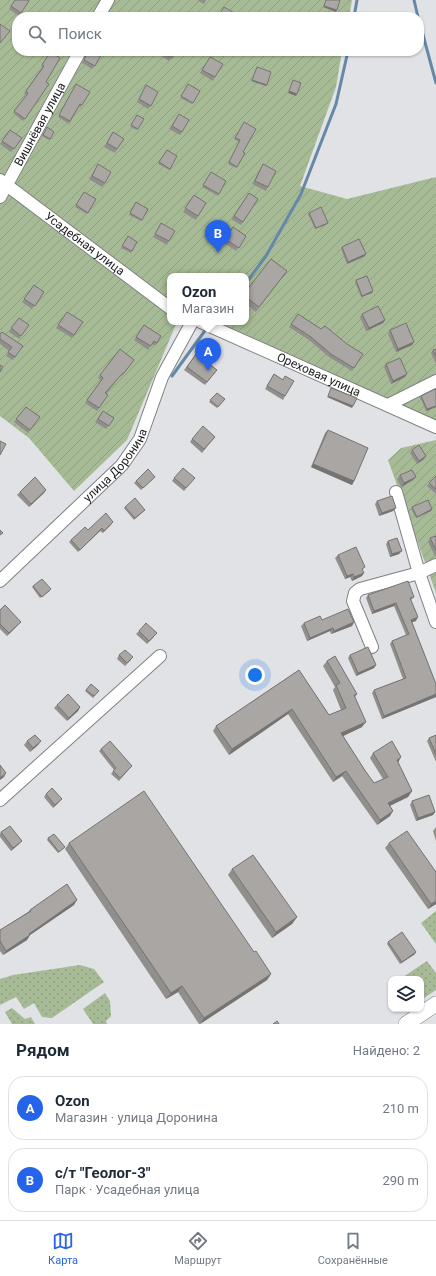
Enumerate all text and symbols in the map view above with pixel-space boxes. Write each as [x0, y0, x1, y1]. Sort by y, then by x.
search box [12, 12, 424, 56]
icon: search [26, 23, 48, 45]
text: Поиск [58, 25, 102, 43]
street label: Вишнёвая улица [11, 80, 68, 169]
street label: Усадебная улица [42, 209, 127, 278]
pin: B [205, 220, 231, 253]
popup [167, 273, 249, 325]
text: Ozon [182, 283, 216, 301]
text: Магазин [182, 301, 234, 316]
pin: A [195, 338, 221, 371]
street label: Ореховая улица [275, 350, 363, 399]
street label: улица Доронина [80, 427, 150, 505]
your location [245, 665, 265, 685]
map controls [388, 976, 424, 1012]
button: layers [388, 976, 424, 1012]
text: Рядом [16, 1040, 70, 1060]
text: Найдено: 2 [353, 1043, 420, 1058]
text: Ozon [55, 1092, 90, 1110]
text: A [26, 1101, 34, 1116]
text: 210 m [382, 1101, 419, 1116]
text: Магазин · улица Доронина [55, 1110, 218, 1125]
text: с/т "Геолог-3" [55, 1164, 151, 1182]
text: B [26, 1173, 34, 1188]
text: 290 m [382, 1173, 419, 1188]
text: Парк · Усадебная улица [55, 1182, 200, 1197]
tab: Карта [48, 1230, 78, 1267]
tab: Маршрут [174, 1230, 222, 1267]
tab: Сохранённые [318, 1230, 388, 1267]

